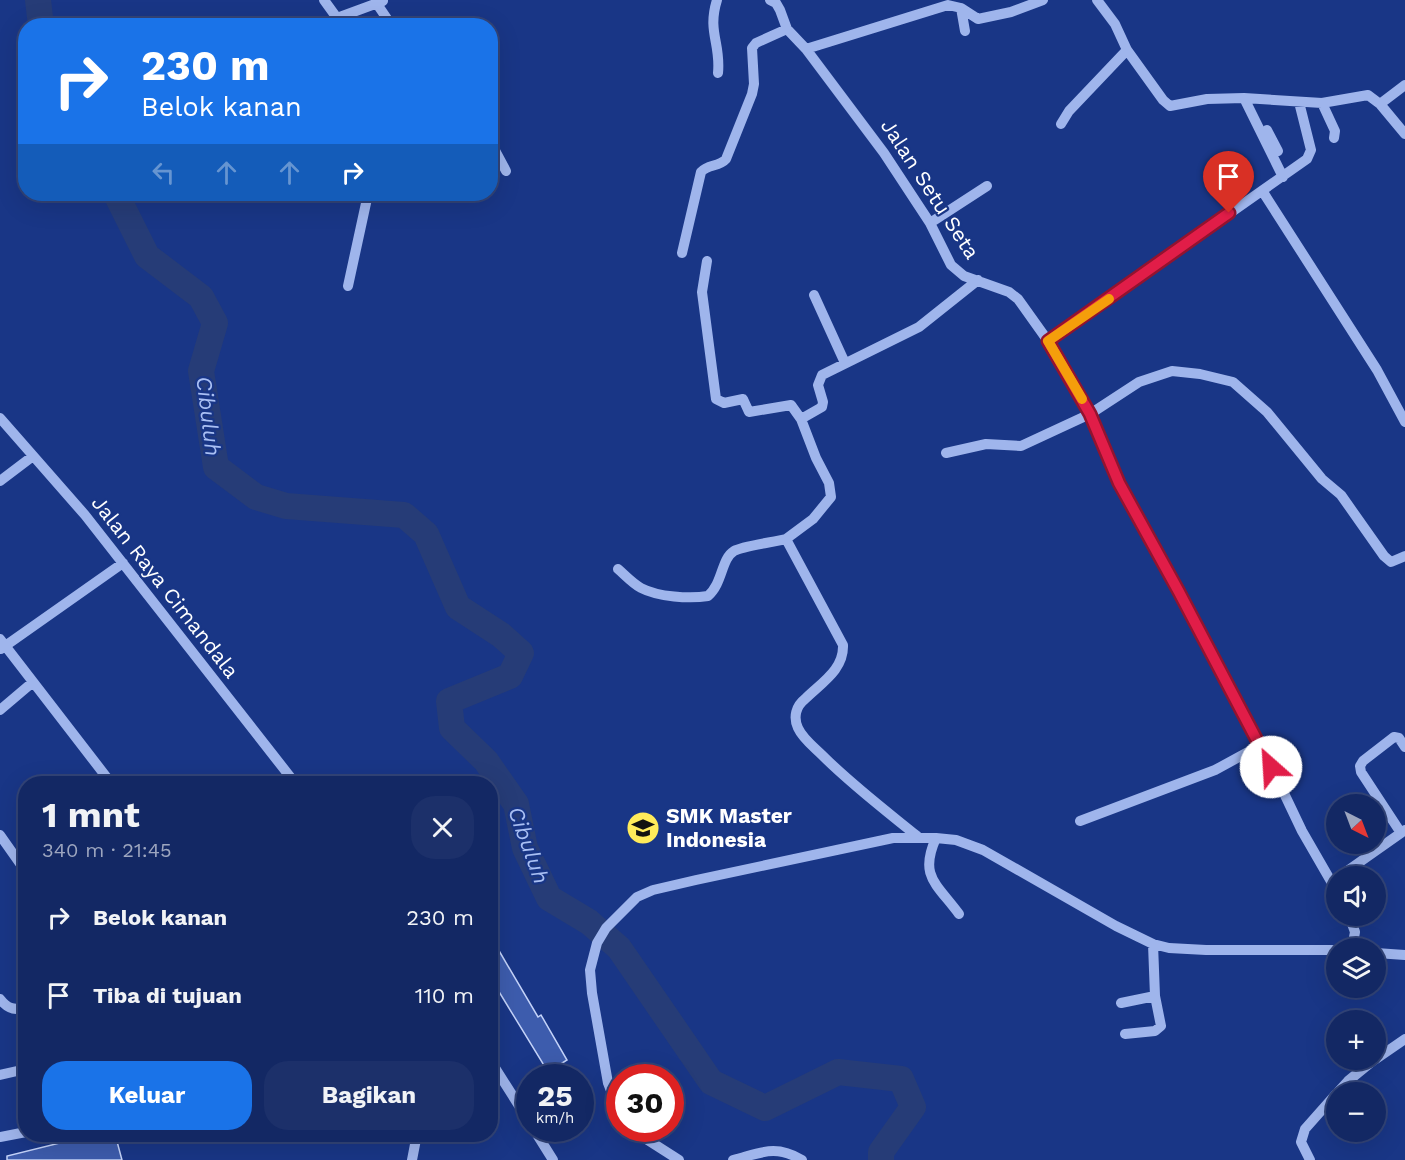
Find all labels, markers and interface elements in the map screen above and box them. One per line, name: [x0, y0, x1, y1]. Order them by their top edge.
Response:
text: 230 m: [141, 41, 270, 90]
icon: right: [42, 42, 120, 120]
text: Belok kanan: [141, 91, 302, 123]
street label: Jalan Setu Seta: [876, 114, 985, 264]
pin: [1203, 151, 1254, 213]
icon: left: [147, 156, 180, 189]
icon: ahead: [210, 156, 243, 189]
icon: ahead: [273, 156, 306, 189]
icon: right: [336, 156, 369, 189]
icon: arrive: [1212, 160, 1245, 193]
water label: Cibuluh: [191, 375, 226, 457]
street label: Jalan Raya Cimandala: [86, 491, 244, 683]
position arrow: [1239, 735, 1303, 799]
text: 1 mnt: [42, 794, 140, 836]
north arrow: [1326, 794, 1386, 854]
map controls: [1326, 794, 1386, 1142]
button: close: [411, 796, 474, 859]
water label: Cibuluh: [503, 803, 554, 887]
place label: SMK Master Indonesia: [666, 803, 792, 852]
school or university icon: SMK Master Indonesia: [625, 810, 661, 846]
text: 340 m · 21:45: [42, 838, 172, 862]
button: sound: [1326, 866, 1386, 926]
icon: right: [42, 901, 75, 934]
text: Belok kanan: [93, 905, 227, 930]
text: 230 m: [406, 905, 474, 930]
button: layers: [1326, 938, 1386, 998]
icon: arrive: [42, 979, 75, 1012]
text: Tiba di tujuan: [93, 983, 242, 1008]
text: 110 m: [415, 983, 474, 1008]
button: +: [1326, 1010, 1386, 1070]
button: Keluar: [42, 1061, 252, 1130]
button: Bagikan: [264, 1061, 474, 1130]
speed limit sign: 30: [606, 1064, 684, 1142]
text: 25: [537, 1078, 573, 1113]
button: −: [1326, 1082, 1386, 1142]
text: km/h: [536, 1109, 574, 1127]

